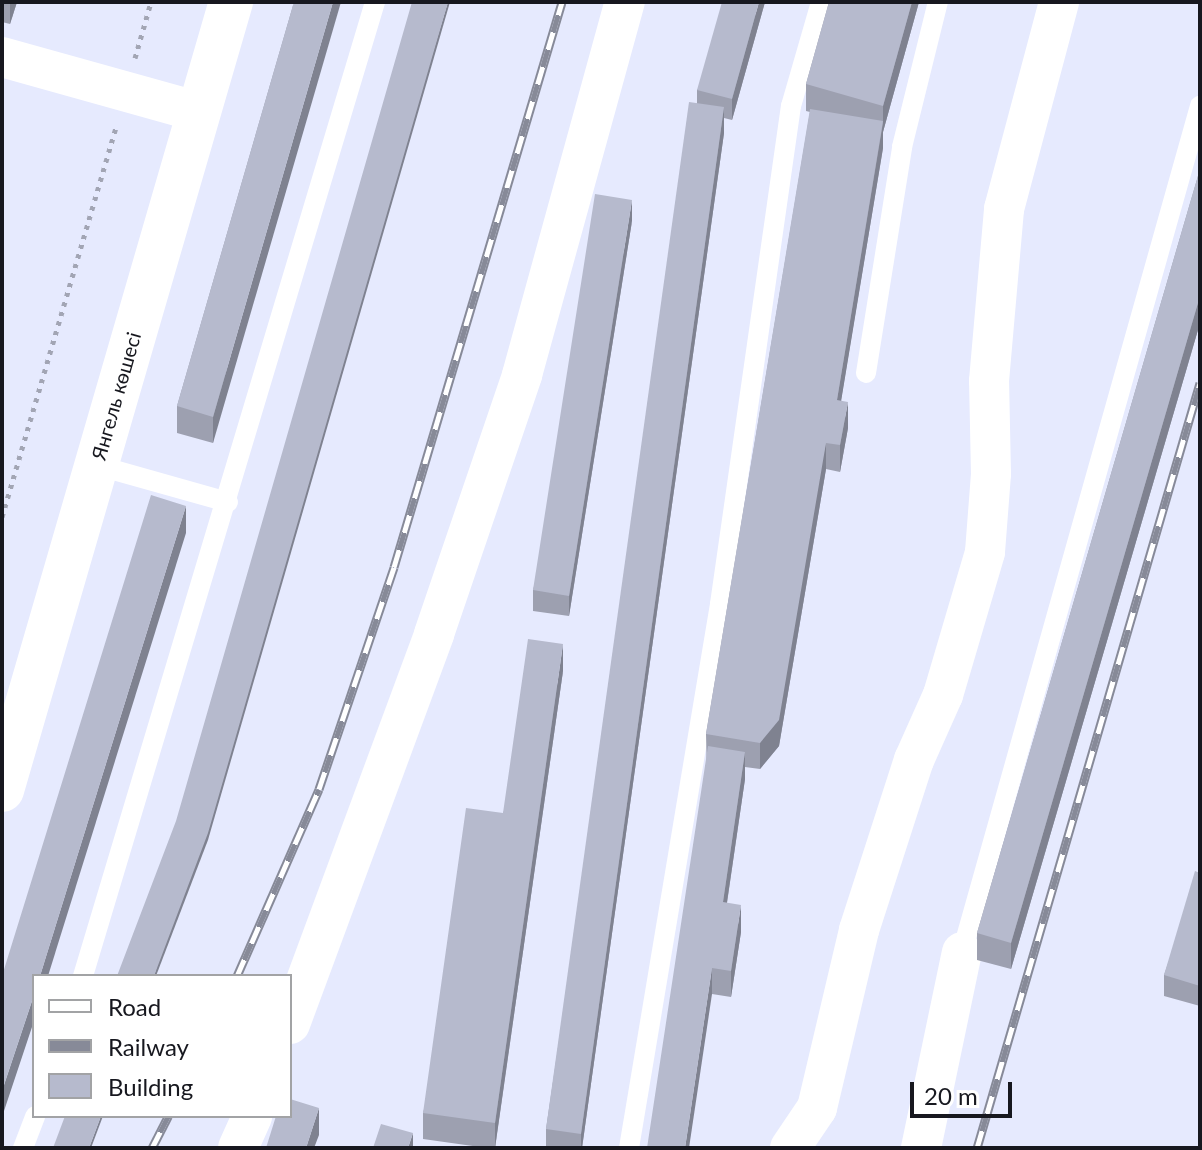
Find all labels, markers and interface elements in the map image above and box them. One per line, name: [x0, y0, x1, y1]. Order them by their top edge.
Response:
street label: Янгель көшесі: [86, 329, 146, 463]
legend: [32, 974, 292, 1118]
text: Road: [108, 992, 161, 1021]
text: Railway: [108, 1032, 189, 1061]
scale bar: [914, 1066, 1016, 1116]
text: Building: [108, 1072, 193, 1101]
text: 20 m: [924, 1081, 978, 1110]

